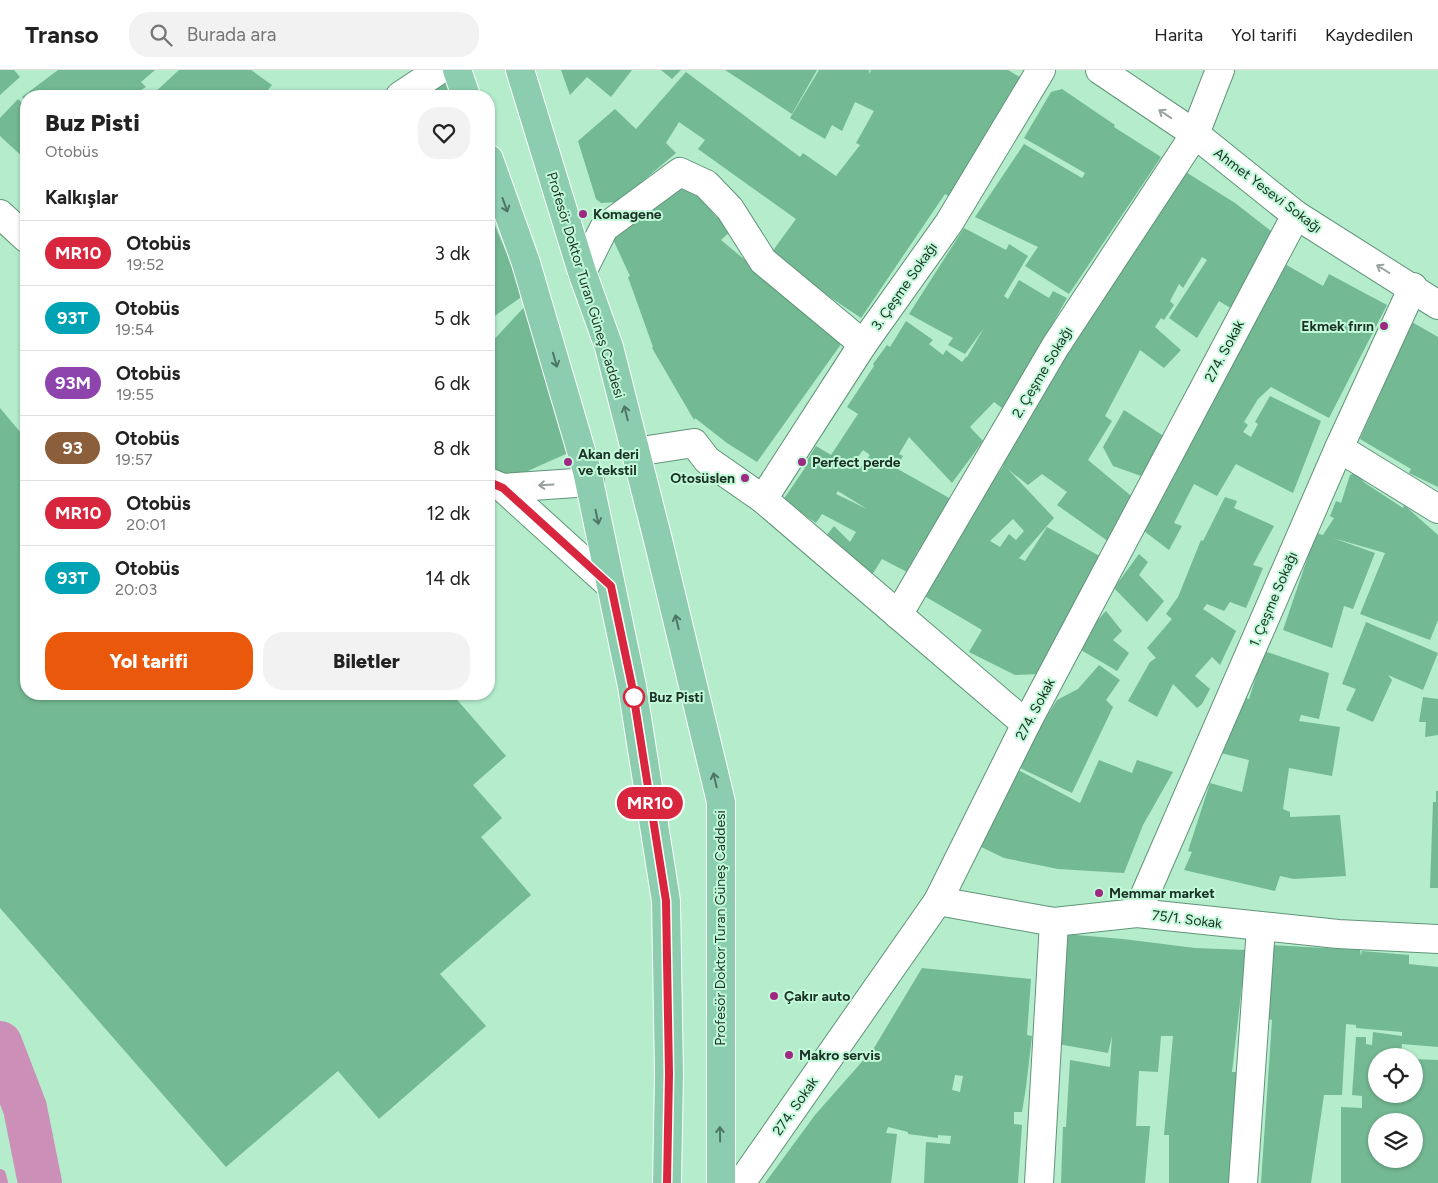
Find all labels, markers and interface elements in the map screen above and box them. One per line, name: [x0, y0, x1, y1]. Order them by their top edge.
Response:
search box: [129, 12, 479, 57]
text: Transo: [25, 20, 99, 49]
icon: search: [147, 21, 175, 49]
text: Burada ara: [187, 23, 276, 46]
text: Harita: [1154, 24, 1203, 46]
text: Yol tarifi: [1231, 24, 1297, 46]
text: Kaydedilen: [1325, 24, 1413, 46]
button: heart: [418, 107, 470, 159]
text: Buz Pisti: [45, 108, 140, 137]
one-way arrow: [1158, 109, 1172, 119]
text: Otobüs: [45, 142, 98, 161]
street label: Ahmet Yesevi Sokağı: [1210, 144, 1325, 237]
street label: Profesör Doktor Turan Güneş Caddesi: [543, 170, 628, 400]
text: Kalkışlar: [45, 186, 118, 209]
one-way arrow: [501, 197, 510, 212]
place label: Komagene: [593, 206, 662, 223]
marker: Komagene: [577, 208, 589, 220]
text: Otobüs: [126, 232, 191, 255]
street label: 3. Çeşme Sokağı: [868, 239, 941, 333]
text: MR10: [55, 242, 101, 264]
text: 3 dk: [435, 242, 470, 265]
text: 19:52: [126, 255, 164, 274]
one-way arrow: [1376, 263, 1390, 273]
text: Otobüs: [115, 297, 179, 320]
text: 93T: [57, 307, 88, 329]
text: 5 dk: [434, 307, 470, 330]
street label: 274. Sokak: [1201, 317, 1248, 385]
place label: Ekmek fırın: [1301, 318, 1374, 335]
text: 19:54: [115, 320, 154, 339]
marker: Ekmek fırın: [1378, 320, 1390, 332]
street label: 2. Çeşme Sokağı: [1008, 324, 1076, 421]
one-way arrow: [550, 351, 560, 367]
text: Otobüs: [116, 362, 180, 385]
text: 93M: [55, 372, 91, 394]
text: 6 dk: [434, 372, 470, 395]
text: 19:55: [116, 385, 154, 404]
one-way arrow: [620, 406, 630, 422]
text: Otobüs: [115, 427, 179, 450]
text: 93: [62, 437, 83, 459]
text: 8 dk: [433, 437, 470, 460]
place label: Akan deri ve tekstil: [578, 446, 639, 479]
text: 19:57: [115, 450, 153, 469]
place label: Perfect perde: [812, 454, 901, 471]
marker: Akan deri ve tekstil: [562, 456, 574, 468]
marker: Perfect perde: [796, 456, 808, 468]
place label: Otosüslen: [670, 470, 735, 487]
marker: Otosüslen: [739, 472, 751, 484]
one-way arrow: [539, 480, 555, 490]
text: Otobüs: [126, 492, 191, 515]
text: MR10: [55, 502, 101, 524]
text: 12 dk: [426, 502, 470, 525]
one-way arrow: [592, 508, 602, 524]
text: 20:01: [126, 515, 166, 534]
street label: 1. Çeşme Sokağı: [1246, 549, 1301, 649]
text: Otobüs: [115, 557, 179, 580]
text: 93T: [57, 567, 88, 589]
text: 14 dk: [425, 567, 470, 590]
text: 20:03: [115, 580, 157, 599]
one-way arrow: [672, 614, 681, 630]
button: Yol tarifi: [45, 632, 253, 690]
button: Biletler: [263, 632, 470, 690]
street label: 274. Sokak: [1012, 675, 1059, 743]
marker: Buz Pisti: [623, 686, 645, 708]
place label: Buz Pisti: [649, 689, 703, 706]
one-way arrow: [710, 772, 719, 788]
line badge: MR10: [615, 787, 685, 819]
text: MR10: [627, 792, 673, 814]
street label: Profesör Doktor Turan Güneş Caddesi: [712, 810, 729, 1046]
place label: Memmar market: [1109, 885, 1215, 902]
marker: Memmar market: [1093, 887, 1105, 899]
street label: 75/1. Sokak: [1151, 907, 1223, 932]
place label: Çakır auto: [784, 988, 851, 1005]
marker: Çakır auto: [768, 990, 780, 1002]
place label: Makro servis: [799, 1047, 881, 1064]
map controls: [1368, 1048, 1423, 1168]
button: locate: [1368, 1048, 1423, 1103]
marker: Makro servis: [783, 1049, 795, 1061]
street label: 274. Sokak: [769, 1074, 822, 1139]
button: layers: [1368, 1113, 1423, 1168]
one-way arrow: [716, 1127, 725, 1143]

